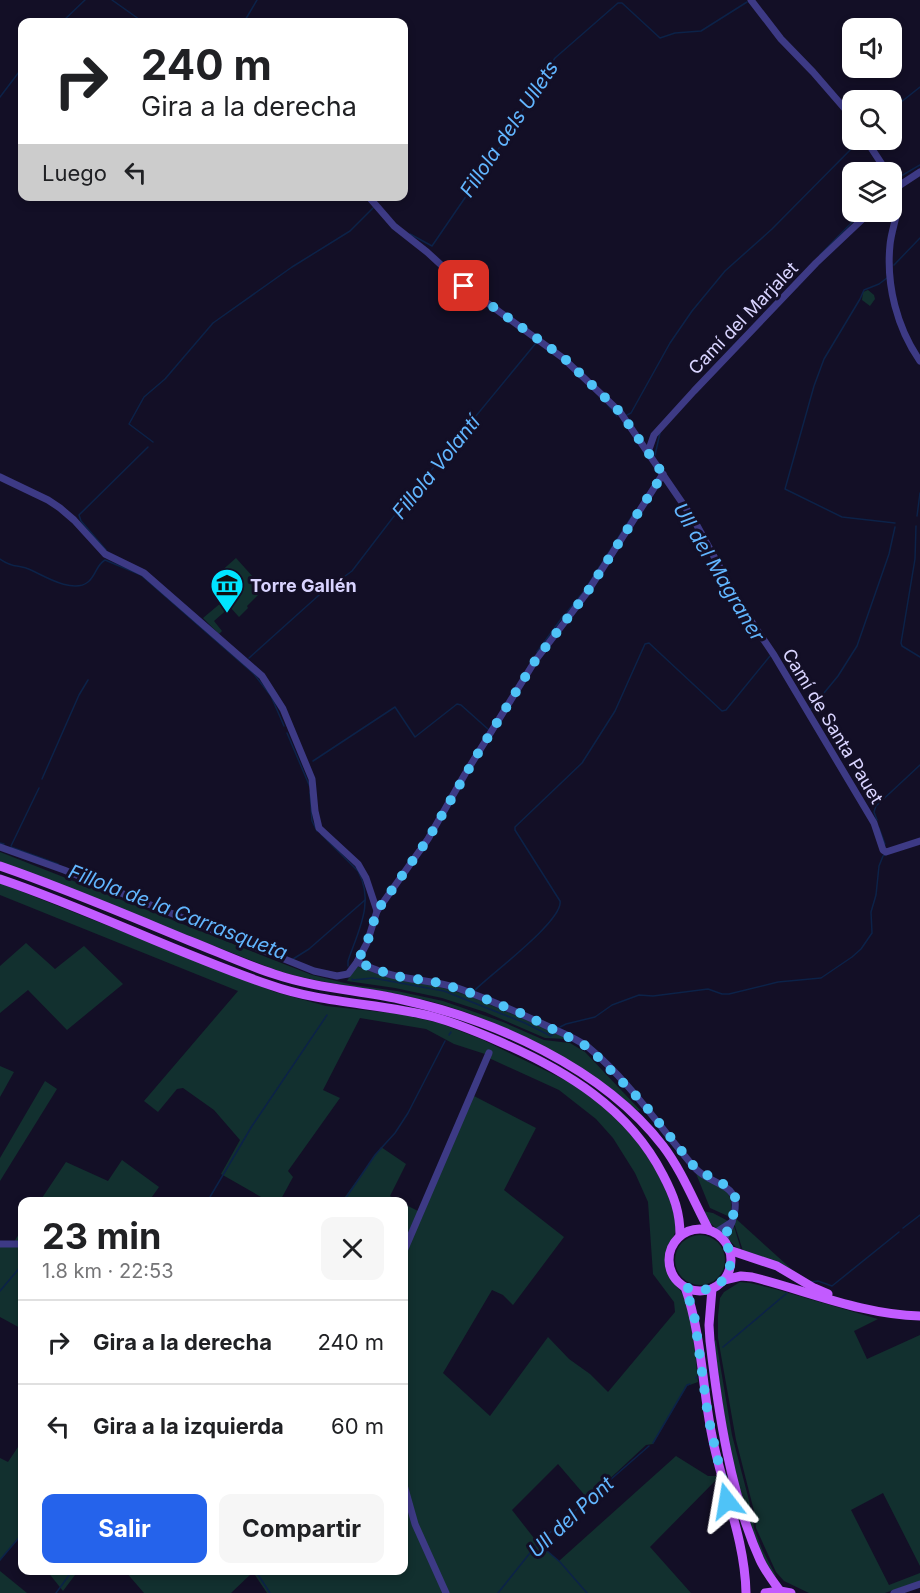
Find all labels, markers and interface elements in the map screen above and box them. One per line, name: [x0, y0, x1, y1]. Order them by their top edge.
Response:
map controls: [842, 18, 902, 222]
button: sound: [842, 18, 902, 78]
text: 240 m: [141, 39, 272, 90]
icon: right: [42, 42, 120, 120]
water label: Fillola dels Ullets: [455, 56, 563, 202]
text: Gira a la derecha: [141, 90, 357, 123]
button: search: [842, 90, 902, 150]
icon: left: [119, 156, 152, 189]
text: Luego: [42, 160, 107, 186]
button: layers: [842, 162, 902, 222]
street label: Camí del Marjalet: [684, 257, 802, 379]
pin: [438, 260, 489, 311]
icon: arrive: [447, 269, 480, 302]
water label: Fillola Volantí: [387, 409, 486, 524]
water label: Ull del Magraner: [668, 498, 770, 646]
museum icon: Torre Gallén: [209, 567, 245, 614]
place label: Torre Gallén: [250, 575, 357, 596]
street label: Camí de Santa Pauet: [778, 645, 888, 807]
water label: Fillola de la Carrasqueta: [65, 859, 291, 965]
text: 23 min: [42, 1214, 161, 1258]
button: close: [321, 1217, 384, 1280]
text: 1.8 km · 22:53: [42, 1259, 174, 1283]
icon: right: [42, 1326, 75, 1359]
text: Gira a la derecha: [93, 1329, 272, 1355]
text: 240 m: [317, 1329, 384, 1355]
icon: left: [42, 1410, 75, 1443]
text: Gira a la izquierda: [93, 1413, 284, 1439]
text: 60 m: [331, 1413, 384, 1439]
position arrow: [695, 1469, 759, 1533]
water label: Ull del Pont: [524, 1471, 619, 1562]
button: Salir: [42, 1494, 207, 1563]
button: Compartir: [219, 1494, 384, 1563]

